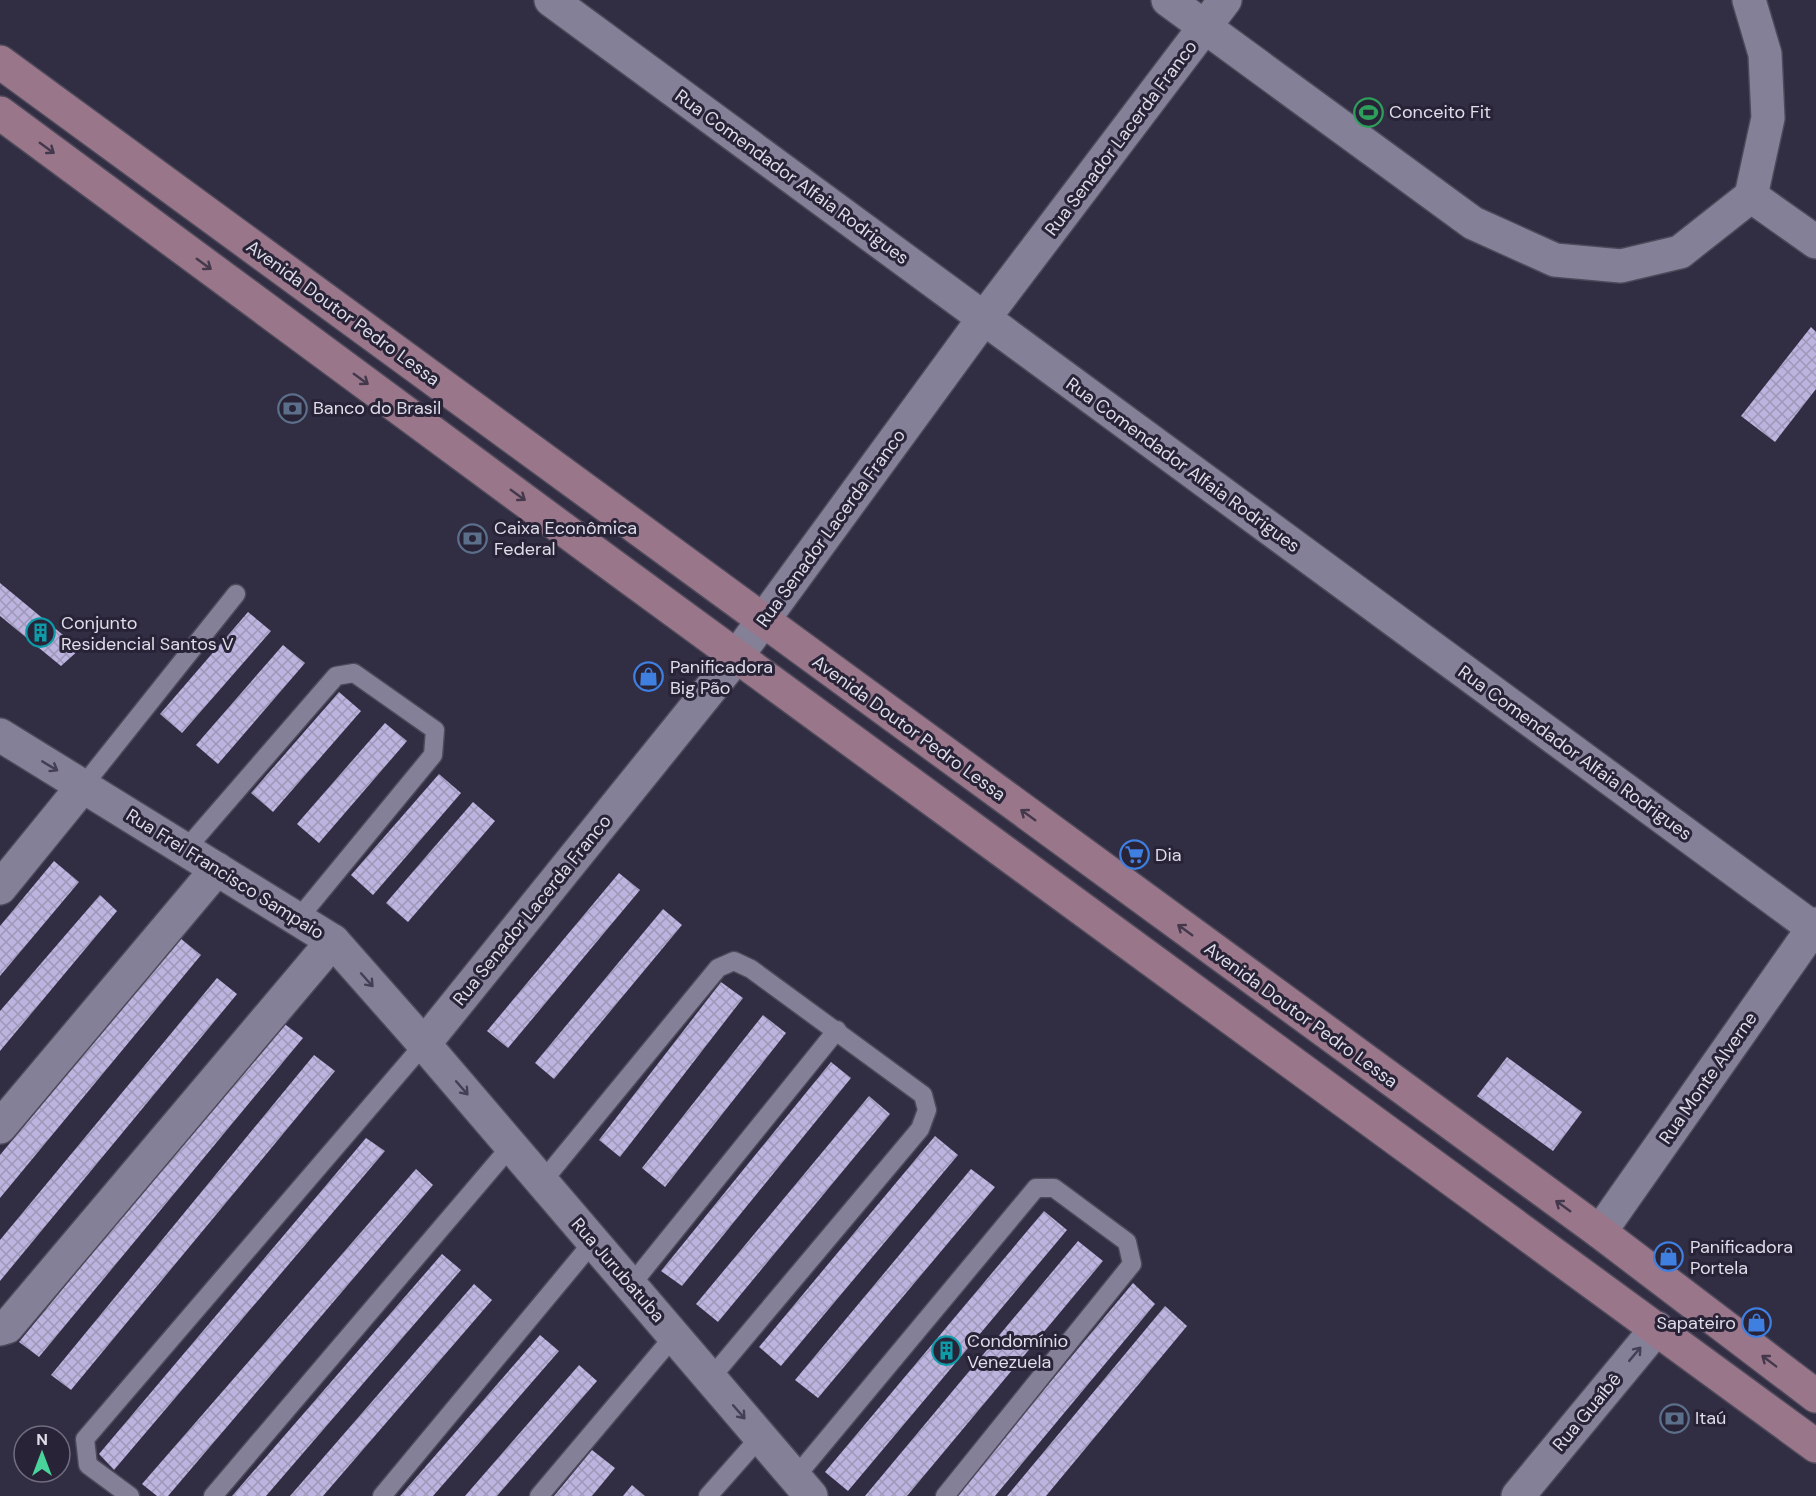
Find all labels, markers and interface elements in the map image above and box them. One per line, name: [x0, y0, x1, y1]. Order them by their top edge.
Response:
street label: Rua Senador Lacerda Franco: [1039, 35, 1203, 241]
street label: Rua Comendador Alfaia Rodrigues: [670, 84, 914, 270]
sports icon: Conceito Fit: [1352, 96, 1384, 128]
place label: Conceito Fit: [1389, 100, 1491, 124]
one-way arrow: [39, 142, 55, 154]
street label: Avenida Doutor Pedro Lessa: [241, 235, 445, 391]
one-way arrow: [196, 257, 212, 270]
street label: Rua Comendador Alfaia Rodrigues: [1061, 372, 1305, 558]
one-way arrow: [352, 373, 368, 386]
bank icon: Banco do Brasil: [276, 392, 308, 424]
place label: Banco do Brasil: [313, 396, 441, 420]
street label: Rua Senador Lacerda Franco: [751, 424, 911, 632]
one-way arrow: [509, 489, 525, 501]
place label: Caixa Econômica Federal: [494, 516, 637, 561]
bank icon: Caixa Econômica Federal: [457, 522, 489, 554]
place label: Conjunto Residencial Santos V: [61, 611, 234, 656]
building icon: Conjunto Residencial Santos V: [24, 617, 56, 649]
street label: Avenida Doutor Pedro Lessa: [807, 650, 1011, 806]
place label: Panificadora Big Pão: [670, 655, 773, 700]
street label: Rua Comendador Alfaia Rodrigues: [1453, 660, 1697, 846]
shop icon: Panificadora Big Pão: [633, 661, 665, 693]
one-way arrow: [41, 760, 58, 772]
street label: Rua Frei Francisco Sampaio: [122, 803, 328, 945]
one-way arrow: [1020, 809, 1036, 821]
street label: Rua Senador Lacerda Franco: [447, 810, 617, 1010]
supermarket icon: Dia: [1118, 839, 1150, 871]
place label: Dia: [1155, 843, 1182, 867]
one-way arrow: [1178, 924, 1194, 936]
street label: Avenida Doutor Pedro Lessa: [1199, 937, 1403, 1093]
one-way arrow: [360, 972, 374, 987]
street label: Rua Monte Alverne: [1653, 1007, 1763, 1149]
one-way arrow: [455, 1080, 469, 1095]
one-way arrow: [1556, 1200, 1572, 1212]
street label: Rua Jurubatuba: [566, 1213, 670, 1327]
place label: Panificadora Portela: [1690, 1235, 1793, 1280]
shop icon: Panificadora Portela: [1653, 1241, 1685, 1273]
shop icon: Sapateiro: [1741, 1307, 1773, 1339]
place label: Sapateiro: [1657, 1311, 1736, 1335]
place label: Condomínio Venezuela: [967, 1329, 1068, 1374]
building icon: Condomínio Venezuela: [930, 1335, 962, 1367]
one-way arrow: [1629, 1346, 1642, 1362]
one-way arrow: [1762, 1355, 1778, 1367]
street label: Rua Guaíbê: [1547, 1368, 1627, 1456]
bank icon: Itaú: [1658, 1402, 1690, 1434]
one-way arrow: [732, 1404, 746, 1419]
place label: Itaú: [1695, 1406, 1726, 1430]
north arrow: [12, 1424, 72, 1484]
text: N: [36, 1429, 48, 1450]

